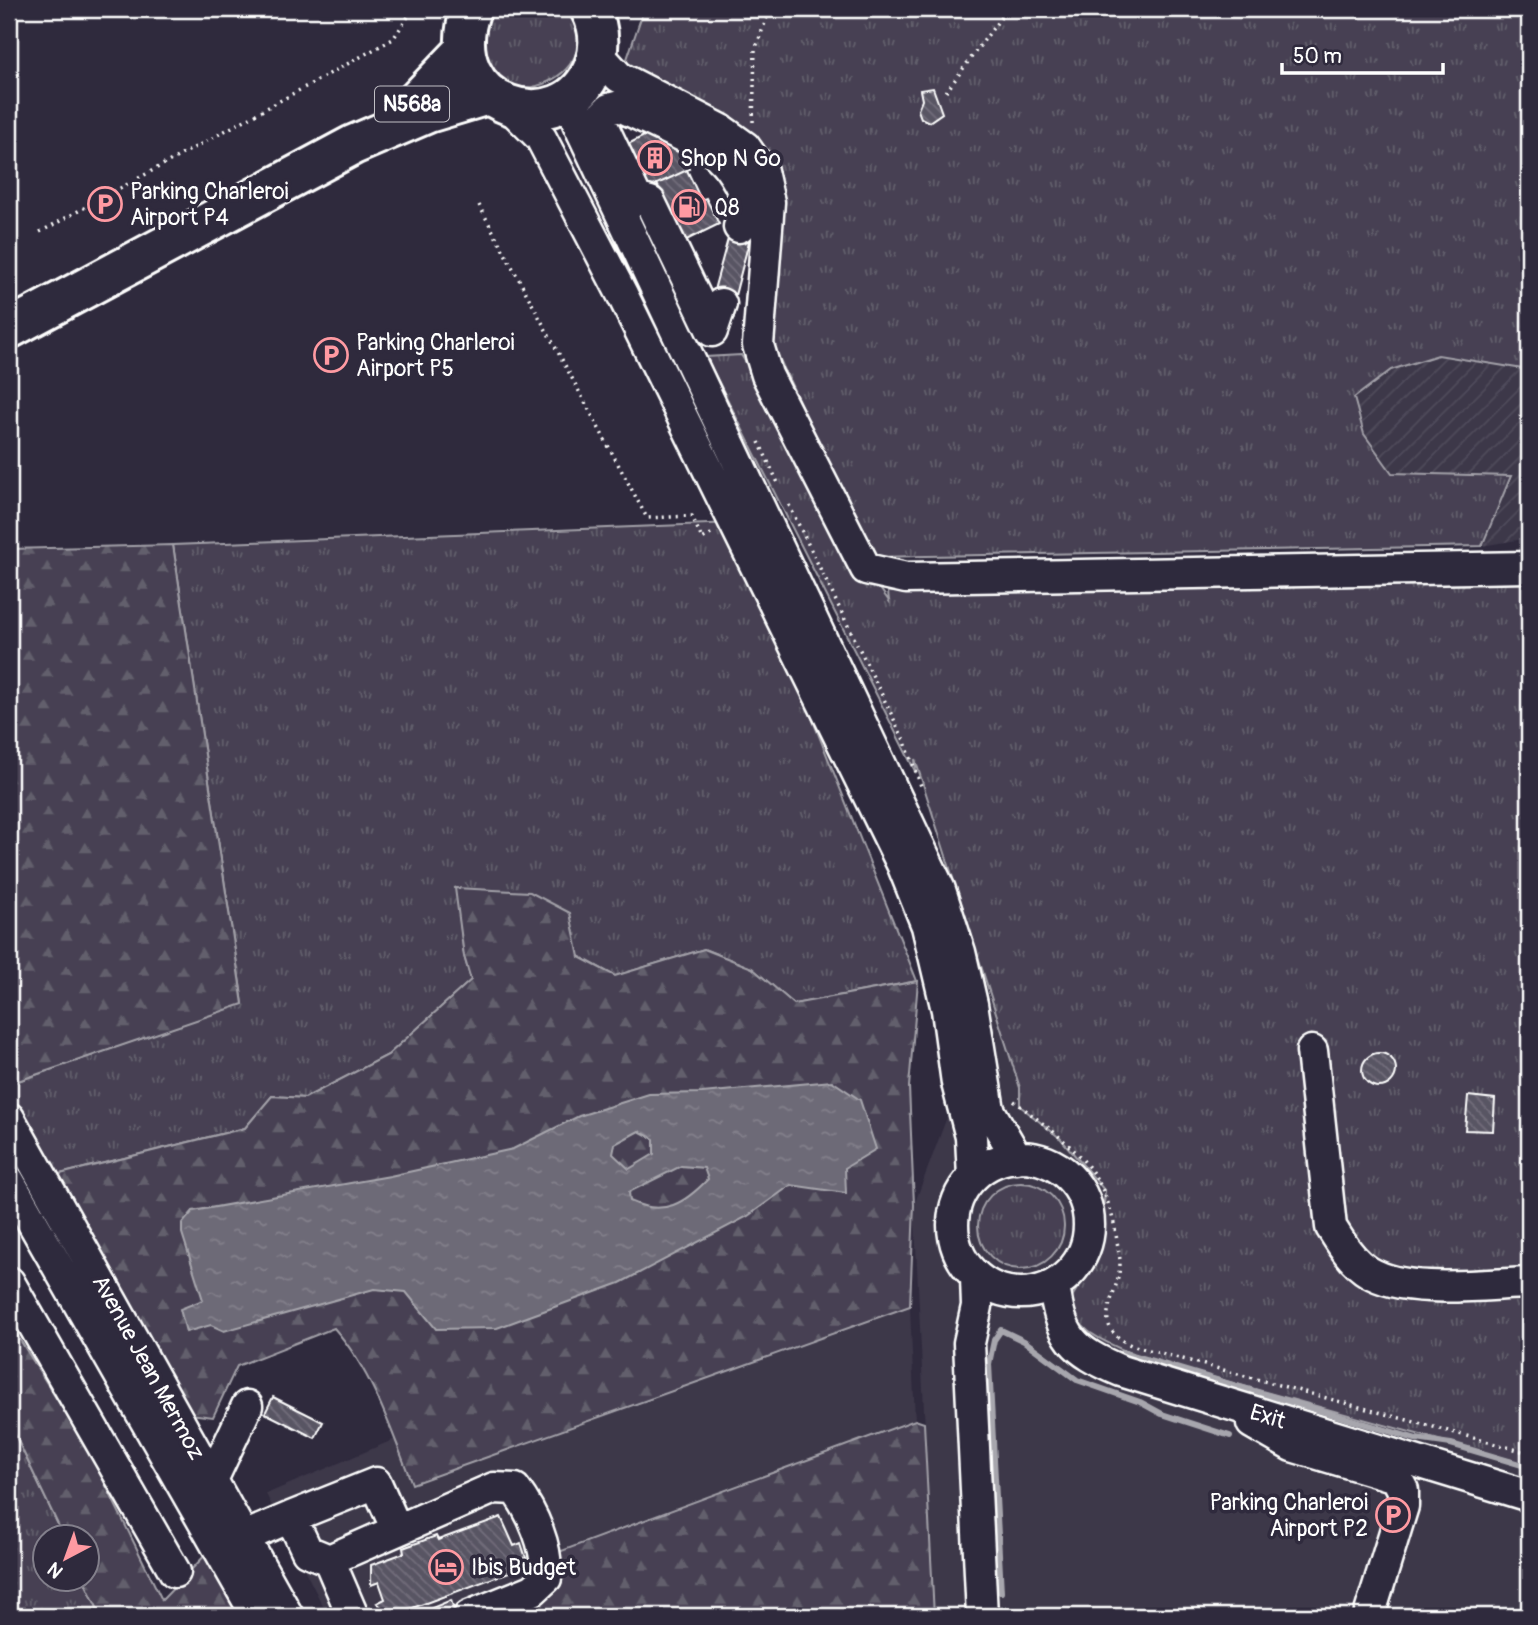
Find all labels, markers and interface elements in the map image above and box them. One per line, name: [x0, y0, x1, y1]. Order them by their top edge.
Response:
scale bar: [1282, 32, 1444, 76]
text: 50 m: [1293, 43, 1342, 70]
road number: N568a: [375, 86, 449, 122]
building icon: Shop N Go: [636, 139, 674, 177]
place label: Shop N Go: [680, 144, 781, 173]
place label: Parking Charleroi Airport P4: [130, 177, 289, 232]
parking icon: Parking Charleroi Airport P4: [86, 185, 124, 223]
fuel station icon: Q8: [670, 188, 708, 226]
place label: Q8: [714, 193, 740, 222]
place label: Parking Charleroi Airport P5: [356, 328, 515, 383]
parking icon: Parking Charleroi Airport P5: [312, 336, 350, 374]
street label: Avenue Jean Mermoz: [86, 1270, 211, 1465]
street label: Exit: [1247, 1397, 1290, 1436]
place label: Parking Charleroi Airport P2: [1209, 1488, 1368, 1543]
parking icon: Parking Charleroi Airport P2: [1374, 1496, 1412, 1534]
north arrow: [32, 1524, 102, 1594]
hotel icon: Ibis Budget: [427, 1548, 465, 1586]
place label: Ibis Budget: [471, 1553, 577, 1582]
text: N: [43, 1557, 68, 1583]

